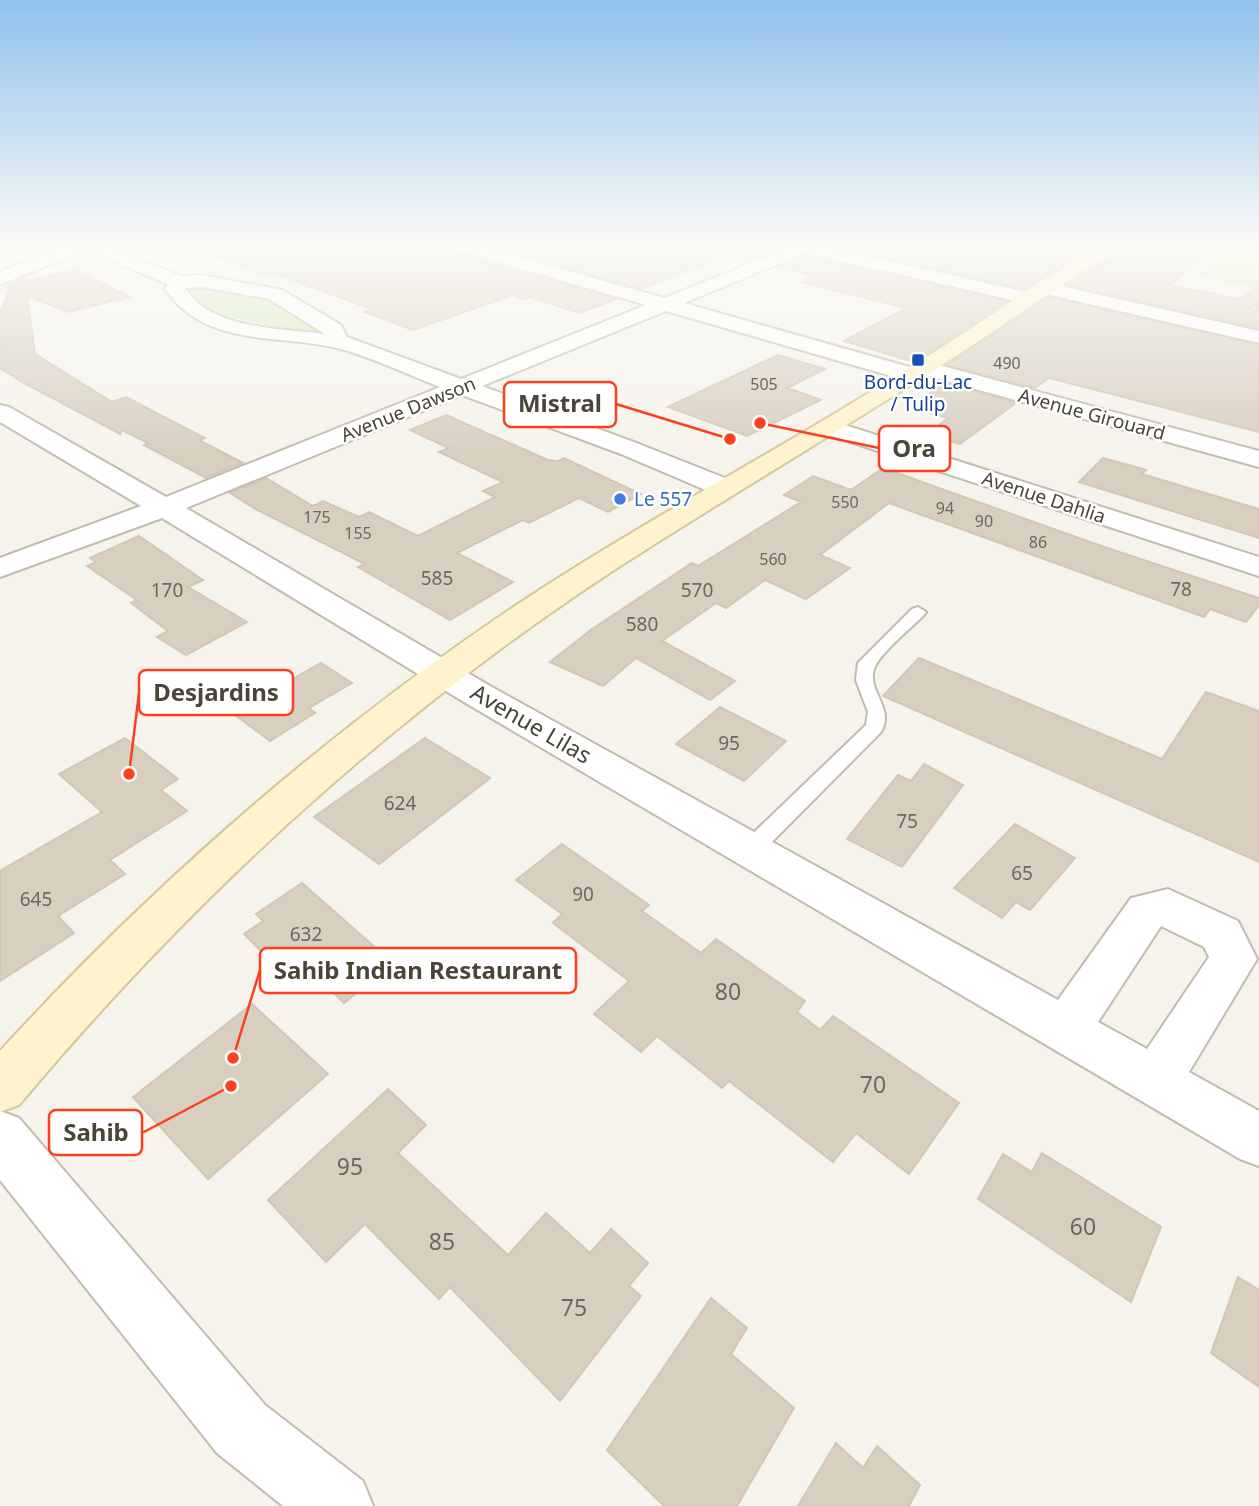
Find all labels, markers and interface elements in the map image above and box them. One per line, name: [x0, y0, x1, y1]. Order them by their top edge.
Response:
marker: Bord-du-Lac / Tulip: [910, 352, 926, 368]
house number: 490: [993, 352, 1021, 374]
place label: Bord-du-Lac / Tulip: [864, 369, 972, 417]
street label: Avenue Dawson: [337, 370, 479, 448]
house number: 505: [750, 373, 778, 395]
callout: Mistral: [504, 382, 616, 427]
street label: Avenue Girouard: [1016, 382, 1168, 446]
text: Mistral: [518, 386, 602, 419]
callout: Ora: [879, 426, 950, 471]
text: Ora: [892, 431, 936, 464]
street label: Avenue Dahlia: [979, 465, 1109, 529]
place label: Le 557: [634, 486, 692, 512]
marker: Le 557: [612, 491, 628, 507]
house number: 550: [831, 491, 859, 513]
house number: 94: [936, 497, 954, 519]
house number: 175: [303, 506, 331, 528]
house number: 90: [975, 510, 993, 532]
house number: 155: [344, 522, 372, 544]
house number: 86: [1029, 531, 1047, 553]
house number: 560: [759, 548, 787, 570]
house number: 585: [421, 565, 453, 591]
house number: 78: [1170, 576, 1192, 602]
house number: 170: [151, 577, 183, 603]
house number: 570: [681, 577, 713, 603]
house number: 580: [626, 611, 658, 637]
callout: Desjardins: [139, 670, 293, 715]
text: Desjardins: [153, 675, 279, 708]
street label: Avenue Lilas: [465, 676, 598, 771]
house number: 95: [718, 730, 740, 756]
house number: 624: [384, 790, 416, 816]
house number: 75: [896, 808, 918, 834]
house number: 65: [1011, 860, 1033, 886]
house number: 90: [572, 881, 594, 907]
house number: 645: [20, 886, 52, 912]
house number: 632: [290, 921, 322, 947]
callout: Sahib Indian Restaurant: [260, 948, 576, 993]
text: Sahib Indian Restaurant: [274, 953, 562, 986]
house number: 80: [715, 975, 741, 1007]
house number: 70: [860, 1068, 886, 1100]
callout: Sahib: [49, 1110, 142, 1155]
text: Sahib: [63, 1115, 129, 1148]
house number: 95: [337, 1150, 363, 1182]
house number: 60: [1070, 1210, 1096, 1242]
house number: 85: [429, 1225, 455, 1257]
house number: 75: [561, 1291, 587, 1323]

